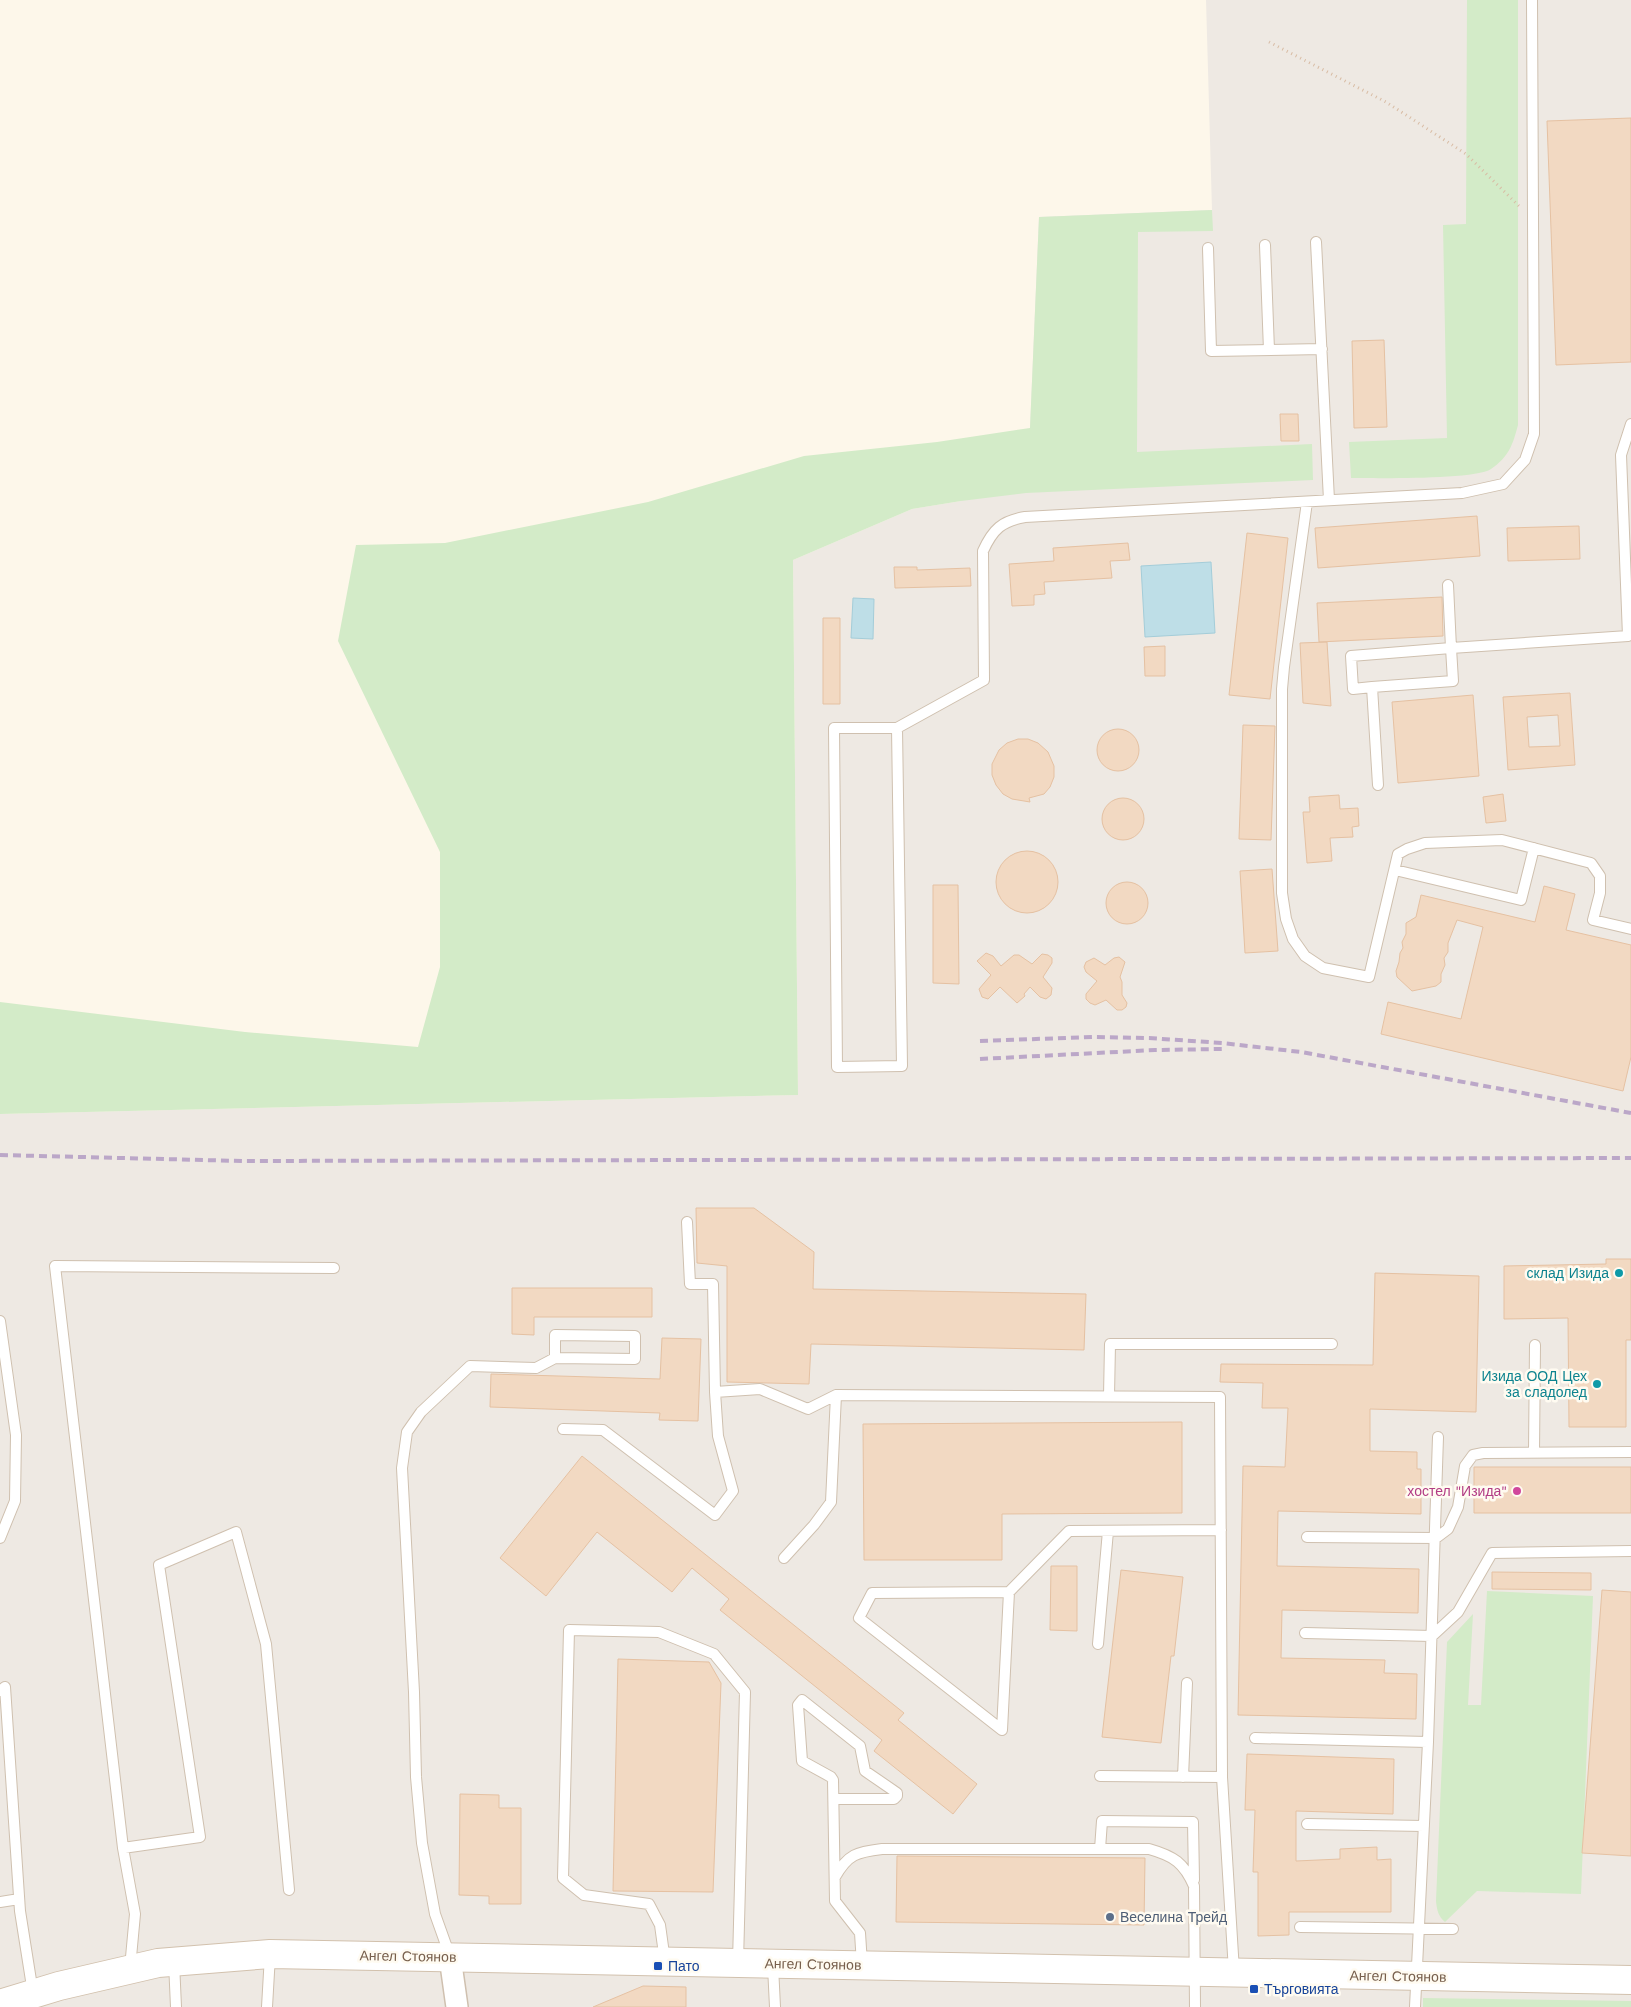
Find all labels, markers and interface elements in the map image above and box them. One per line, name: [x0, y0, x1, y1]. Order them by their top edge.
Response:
place label: склад Изида: [1527, 1265, 1609, 1281]
marker: склад Изида: [1613, 1267, 1625, 1279]
place label: Изида ООД Цех за сладолед: [1481, 1368, 1587, 1400]
marker: Изида ООД Цех за сладолед: [1591, 1378, 1603, 1390]
place label: хостел "Изида": [1407, 1483, 1507, 1499]
marker: хостел "Изида": [1511, 1485, 1523, 1497]
place label: Веселина Трейд: [1120, 1909, 1227, 1925]
marker: Веселина Трейд: [1104, 1911, 1116, 1923]
street label: Ангел Стоянов: [359, 1947, 457, 1965]
street label: Ангел Стоянов: [764, 1955, 862, 1973]
place label: Пато: [668, 1958, 700, 1974]
marker: Пато: [652, 1960, 664, 1972]
street label: Ангел Стоянов: [1349, 1967, 1447, 1985]
place label: Търговията: [1264, 1981, 1339, 1997]
marker: Търговията: [1248, 1983, 1260, 1995]

